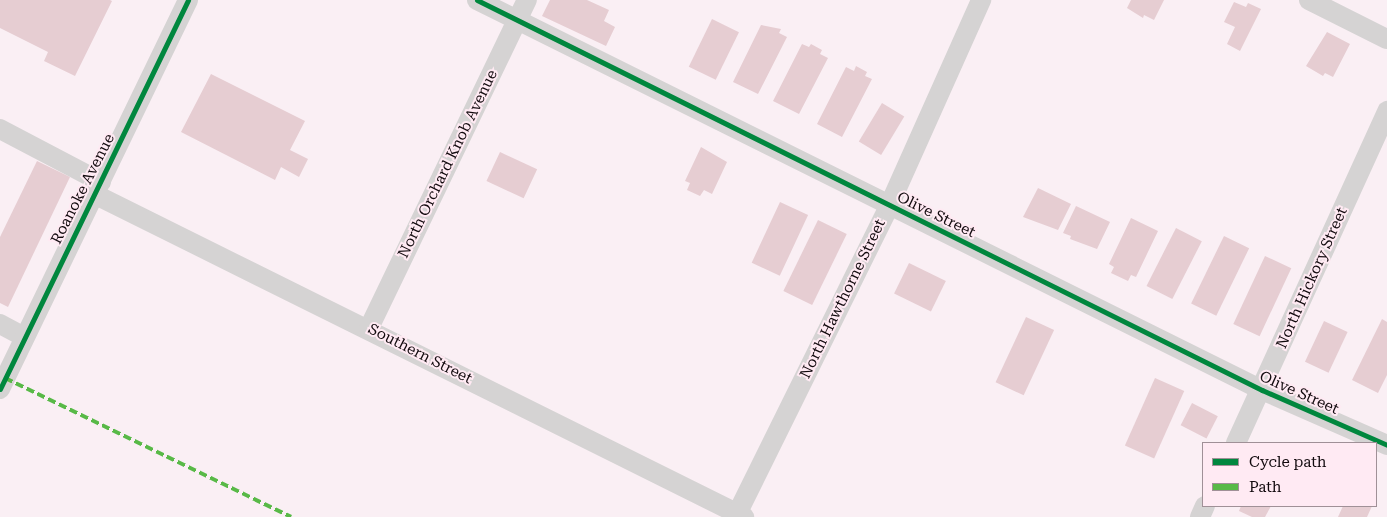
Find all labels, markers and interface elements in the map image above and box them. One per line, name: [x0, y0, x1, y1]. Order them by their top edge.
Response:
street label: North Orchard Knob Avenue: [395, 67, 501, 261]
street label: Roanoke Avenue: [47, 131, 119, 247]
street label: Olive Street: [894, 188, 978, 242]
street label: North Hickory Street: [1273, 205, 1351, 351]
street label: North Hawthorne Street: [797, 216, 889, 382]
street label: Southern Street: [365, 320, 475, 388]
street label: Olive Street: [1257, 368, 1341, 418]
legend: [1202, 442, 1377, 507]
text: Cycle path: [1249, 453, 1326, 471]
text: Path: [1249, 478, 1282, 496]

